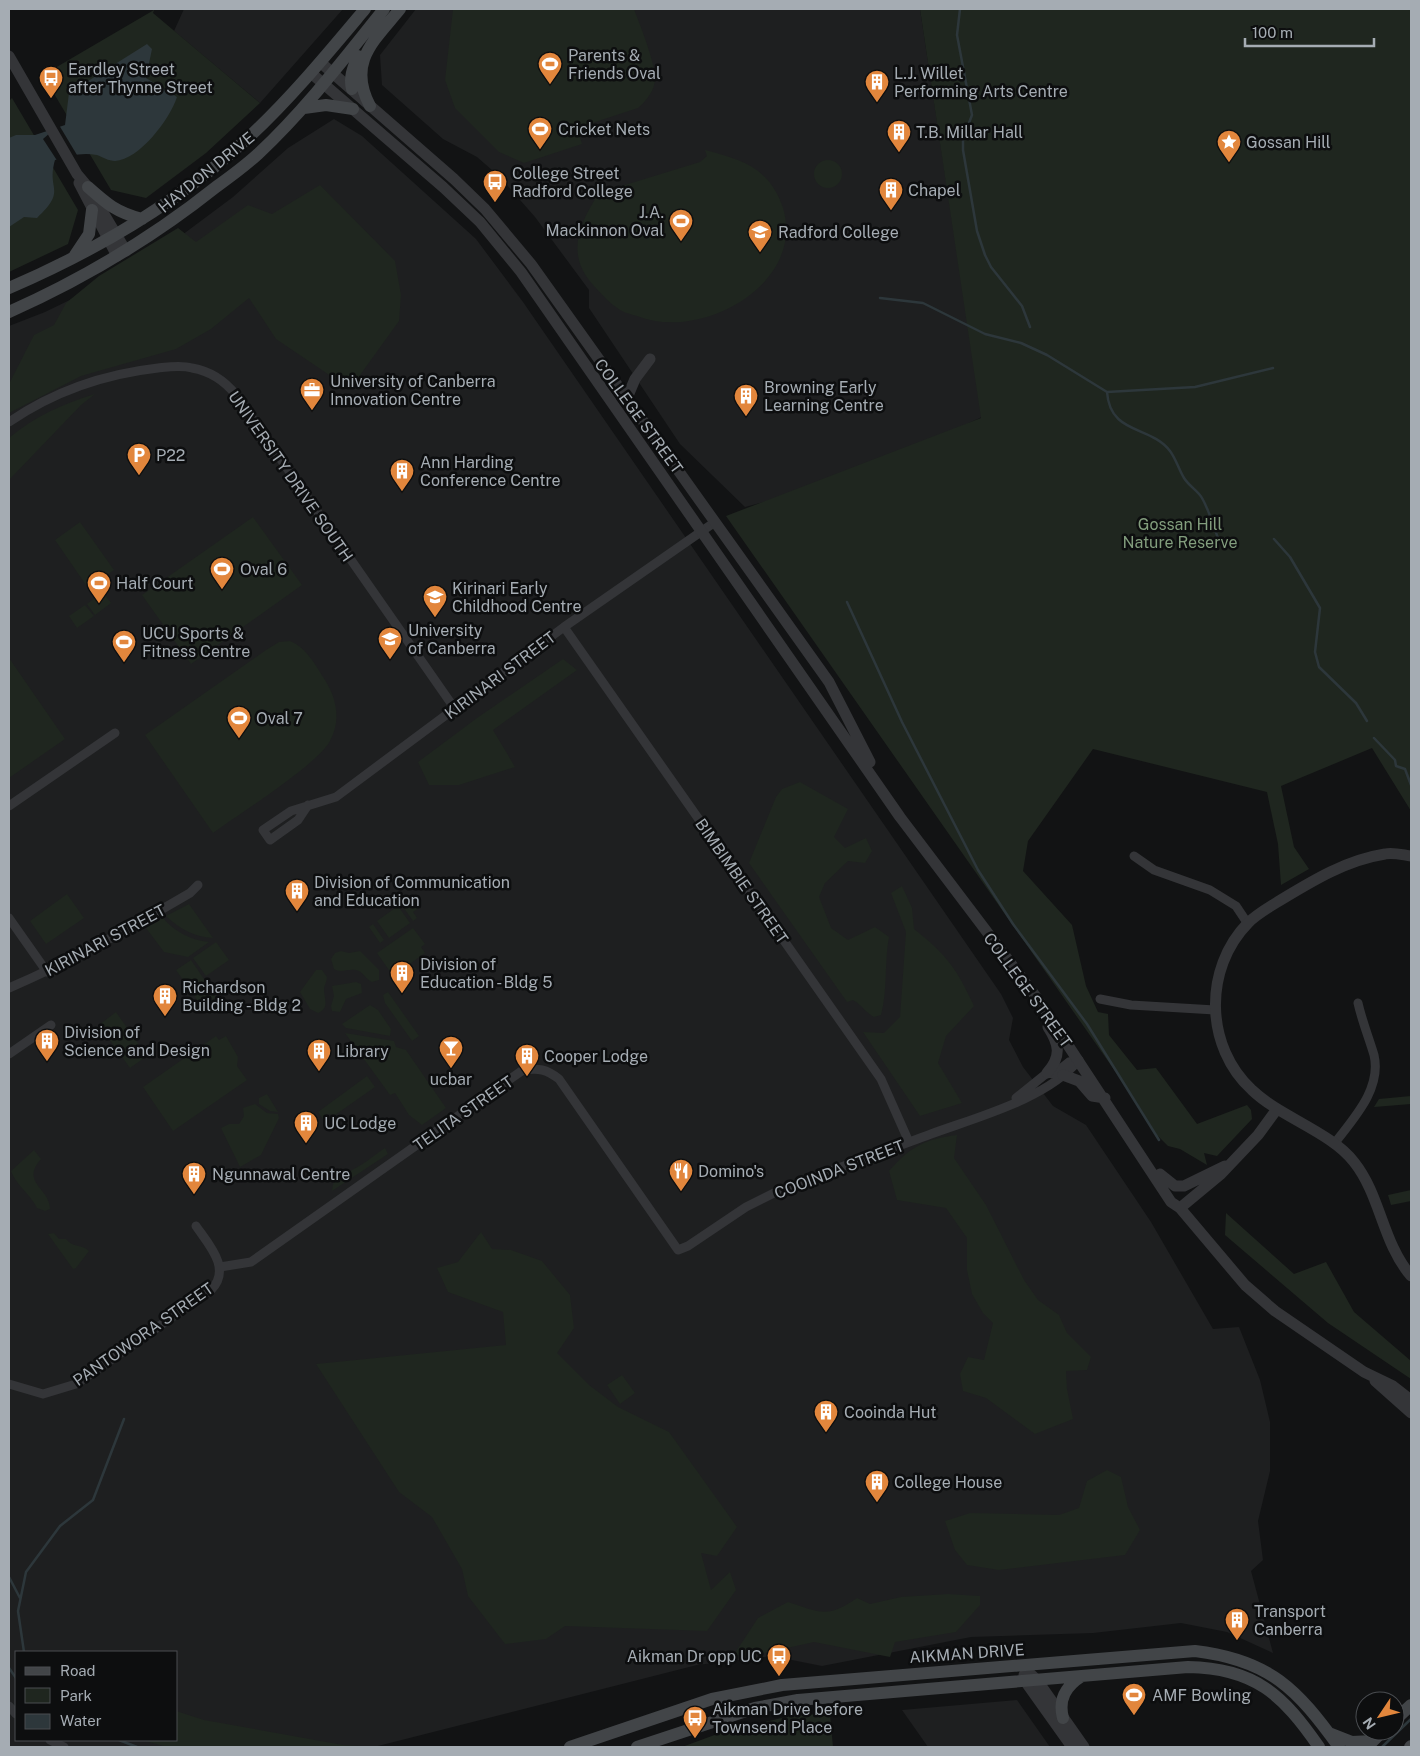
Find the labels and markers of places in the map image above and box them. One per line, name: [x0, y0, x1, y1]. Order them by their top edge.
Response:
place label: Parents & Friends Oval: [568, 46, 661, 83]
sports icon: Parents & Friends Oval: [537, 51, 563, 85]
place label: Eardley Street after Thynne Street: [68, 60, 213, 97]
place label: L.J. Willet Performing Arts Centre: [894, 64, 1068, 101]
bus stop icon: Eardley Street after Thynne Street: [38, 65, 64, 99]
building icon: L.J. Willet Performing Arts Centre: [864, 69, 890, 103]
sports icon: Cricket Nets: [527, 116, 553, 150]
building icon: T.B. Millar Hall: [886, 119, 912, 153]
place label: Cricket Nets: [558, 120, 650, 139]
place label: T.B. Millar Hall: [916, 123, 1023, 142]
place icon: Gossan Hill: [1216, 129, 1242, 163]
place label: Gossan Hill: [1246, 133, 1331, 152]
place label: College Street Radford College: [512, 164, 633, 201]
bus stop icon: College Street Radford College: [482, 169, 508, 203]
building icon: Chapel: [878, 177, 904, 211]
place label: Chapel: [908, 181, 961, 200]
place label: J.A. Mackinnon Oval: [545, 203, 664, 240]
sports icon: J.A. Mackinnon Oval: [668, 208, 694, 242]
school or university icon: Radford College: [747, 219, 773, 253]
place label: Radford College: [778, 223, 899, 242]
place label: University of Canberra Innovation Centre: [330, 372, 496, 409]
office icon: University of Canberra Innovation Centre: [299, 377, 325, 411]
place label: Browning Early Learning Centre: [764, 378, 884, 415]
building icon: Browning Early Learning Centre: [733, 383, 759, 417]
parking icon: P22: [126, 442, 152, 476]
place label: P22: [156, 446, 185, 465]
place label: Ann Harding Conference Centre: [420, 453, 561, 490]
building icon: Ann Harding Conference Centre: [389, 458, 415, 492]
sports icon: Oval 6: [209, 556, 235, 590]
place label: Oval 6: [240, 560, 287, 579]
sports icon: Half Court: [86, 570, 112, 604]
place label: Half Court: [116, 574, 193, 593]
place label: Kirinari Early Childhood Centre: [452, 579, 582, 616]
school or university icon: Kirinari Early Childhood Centre: [422, 584, 448, 618]
place label: University of Canberra: [408, 621, 496, 658]
place label: UCU Sports & Fitness Centre: [142, 624, 250, 661]
school or university icon: University of Canberra: [377, 626, 403, 660]
sports icon: UCU Sports & Fitness Centre: [111, 629, 137, 663]
sports icon: Oval 7: [226, 705, 252, 739]
place label: Oval 7: [256, 709, 303, 728]
place label: Division of Communication and Education: [314, 873, 510, 910]
building icon: Division of Communication and Education: [284, 878, 310, 912]
place label: Division of Education - Bldg 5: [420, 955, 552, 992]
building icon: Division of Education - Bldg 5: [389, 960, 415, 994]
place label: Richardson Building - Bldg 2: [182, 978, 301, 1015]
building icon: Richardson Building - Bldg 2: [152, 983, 178, 1017]
place label: Division of Science and Design: [64, 1023, 210, 1060]
building icon: Division of Science and Design: [34, 1028, 60, 1062]
bar icon: ucbar: [438, 1035, 464, 1069]
building icon: Library: [306, 1038, 332, 1072]
place label: Library: [336, 1042, 389, 1061]
building icon: Cooper Lodge: [514, 1043, 540, 1077]
place label: Cooper Lodge: [544, 1047, 648, 1066]
place label: ucbar: [430, 1070, 472, 1089]
building icon: UC Lodge: [293, 1110, 319, 1144]
place label: UC Lodge: [324, 1114, 396, 1133]
restaurant icon: Domino's: [668, 1158, 694, 1192]
building icon: Ngunnawal Centre: [181, 1161, 207, 1195]
place label: Domino's: [698, 1162, 764, 1181]
place label: Ngunnawal Centre: [212, 1165, 350, 1184]
building icon: Cooinda Hut: [813, 1399, 839, 1433]
place label: Cooinda Hut: [844, 1403, 936, 1422]
building icon: College House: [864, 1469, 890, 1503]
place label: College House: [894, 1473, 1002, 1492]
place label: Transport Canberra: [1254, 1602, 1326, 1639]
building icon: Transport Canberra: [1224, 1607, 1250, 1641]
bus stop icon: Aikman Dr opp UC: [766, 1643, 792, 1677]
place label: Aikman Dr opp UC: [627, 1647, 762, 1666]
sports icon: AMF Bowling: [1121, 1682, 1147, 1716]
place label: AMF Bowling: [1152, 1686, 1251, 1705]
place label: Aikman Drive before Townsend Place: [712, 1700, 863, 1737]
bus stop icon: Aikman Drive before Townsend Place: [682, 1705, 708, 1739]

